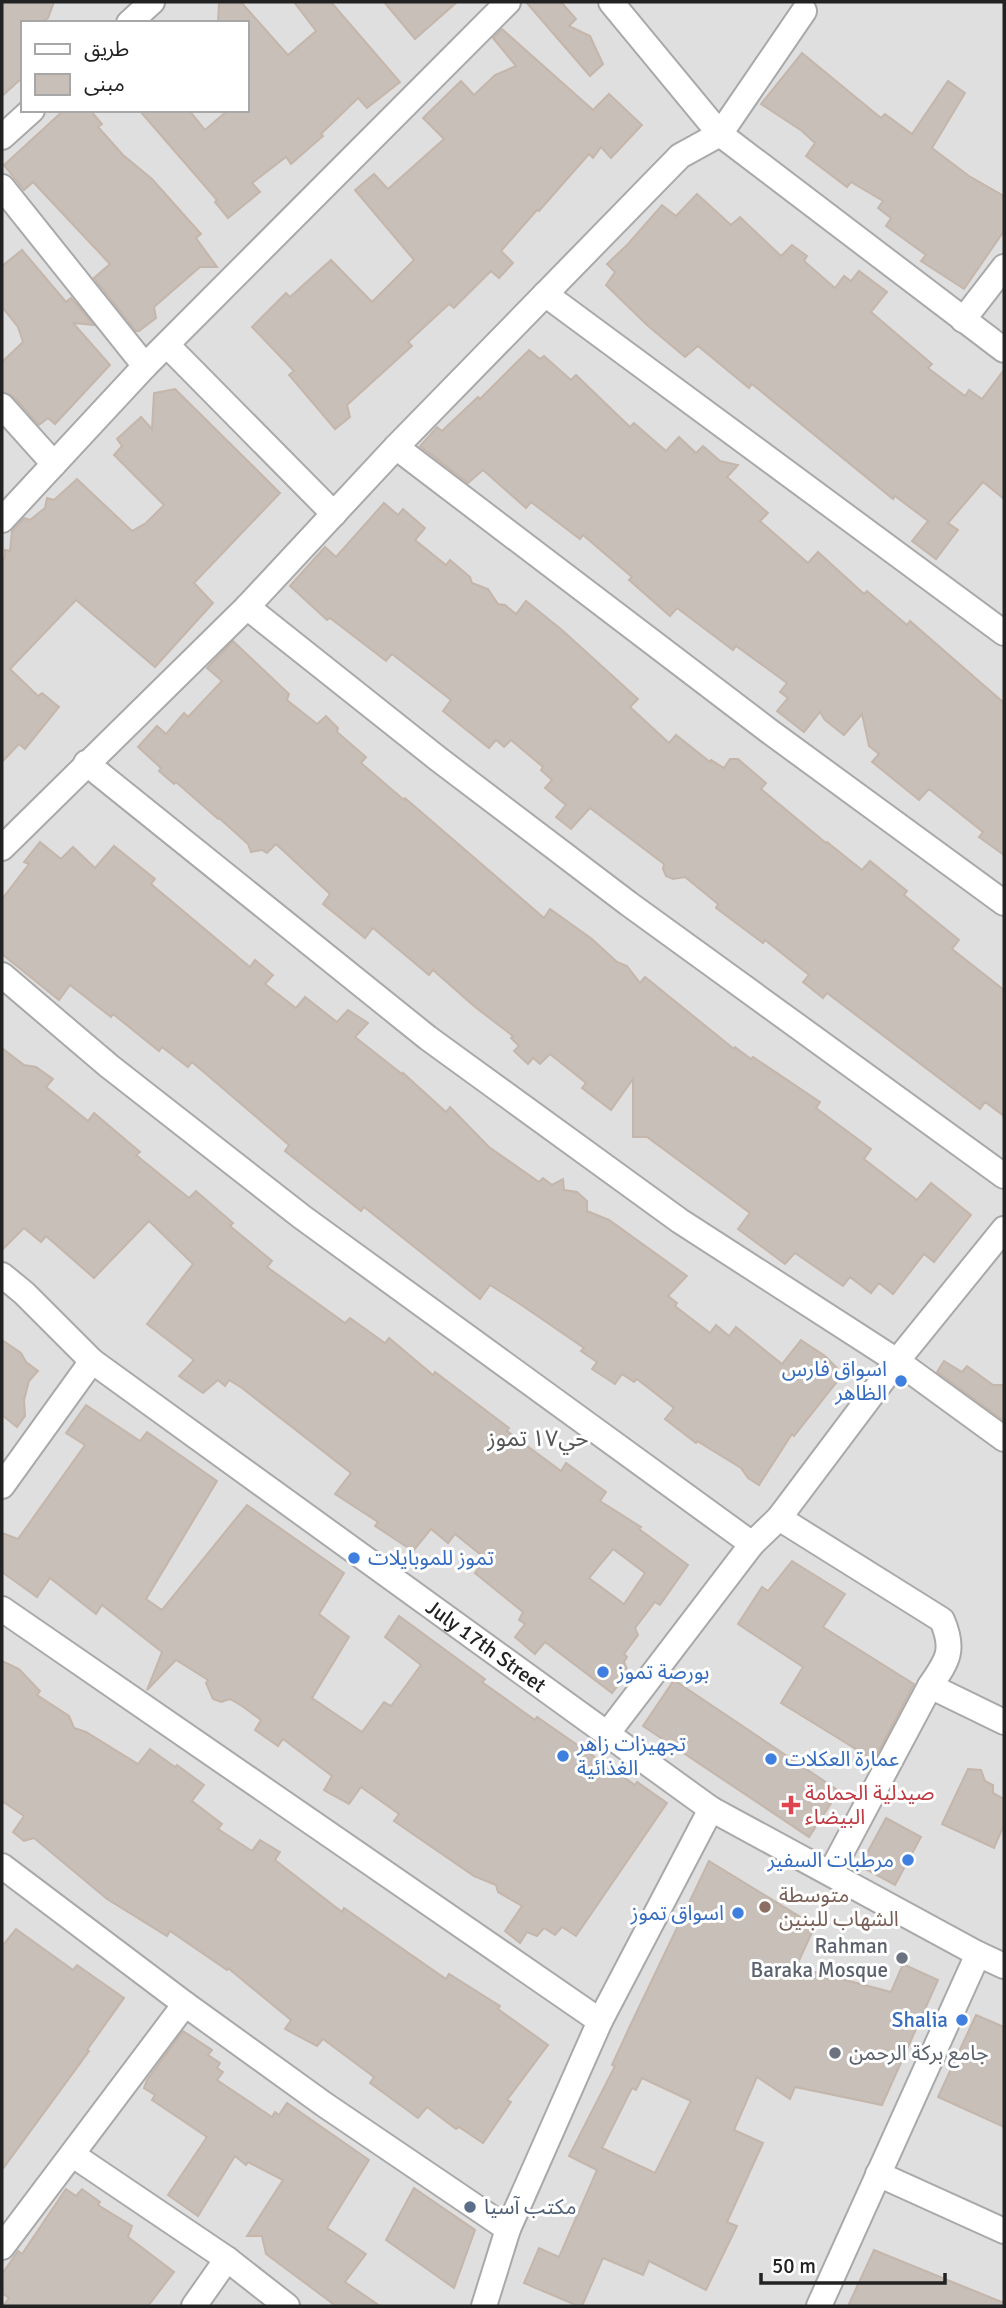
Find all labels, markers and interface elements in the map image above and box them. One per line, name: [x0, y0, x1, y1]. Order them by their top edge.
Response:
legend: [21, 21, 248, 112]
text: طريق: [84, 36, 129, 62]
text: مبنى: [84, 71, 125, 97]
place label: اسواق فارس الظاهر: [782, 1356, 887, 1406]
marker: اسواق فارس الظاهر: [893, 1373, 909, 1389]
district label: حي۱۷ تموز: [486, 1424, 589, 1455]
place label: تموز للموبايلات: [368, 1545, 494, 1571]
marker: تموز للموبايلات: [346, 1550, 362, 1566]
street label: July 17th Street: [421, 1594, 551, 1698]
place label: بورصة تموز: [616, 1659, 709, 1685]
marker: بورصة تموز: [595, 1664, 611, 1680]
place label: تجهيزات زاهر الغذائية: [576, 1731, 686, 1781]
place label: عمارة العكلات: [785, 1746, 899, 1772]
marker: تجهيزات زاهر الغذائية: [555, 1748, 571, 1764]
marker: عمارة العكلات: [763, 1751, 779, 1767]
place label: صيدلية الحمامة البيضاء: [805, 1780, 934, 1830]
marker: صيدلية الحمامة البيضاء: [783, 1797, 799, 1813]
place label: مرطبات السفير: [766, 1847, 894, 1873]
marker: مرطبات السفير: [900, 1852, 916, 1868]
place label: متوسطة الشهاب للبنين: [779, 1882, 899, 1932]
marker: متوسطة الشهاب للبنين: [757, 1899, 773, 1915]
place label: اسواق تموز: [630, 1900, 724, 1926]
marker: اسواق تموز: [730, 1905, 746, 1921]
place label: Rahman Baraka Mosque: [751, 1933, 888, 1983]
marker: Rahman Baraka Mosque: [894, 1950, 910, 1966]
place label: Shalia: [892, 2007, 948, 2033]
marker: Shalia: [954, 2012, 970, 2028]
place label: جامع بركة الرحمن: [849, 2040, 989, 2068]
marker: جامع بركة الرحمن: [827, 2045, 843, 2061]
place label: مكتب آسيا: [484, 2194, 576, 2220]
marker: مكتب آسيا: [462, 2199, 478, 2215]
scale bar: [761, 2242, 945, 2286]
text: 50 m: [772, 2253, 816, 2279]

